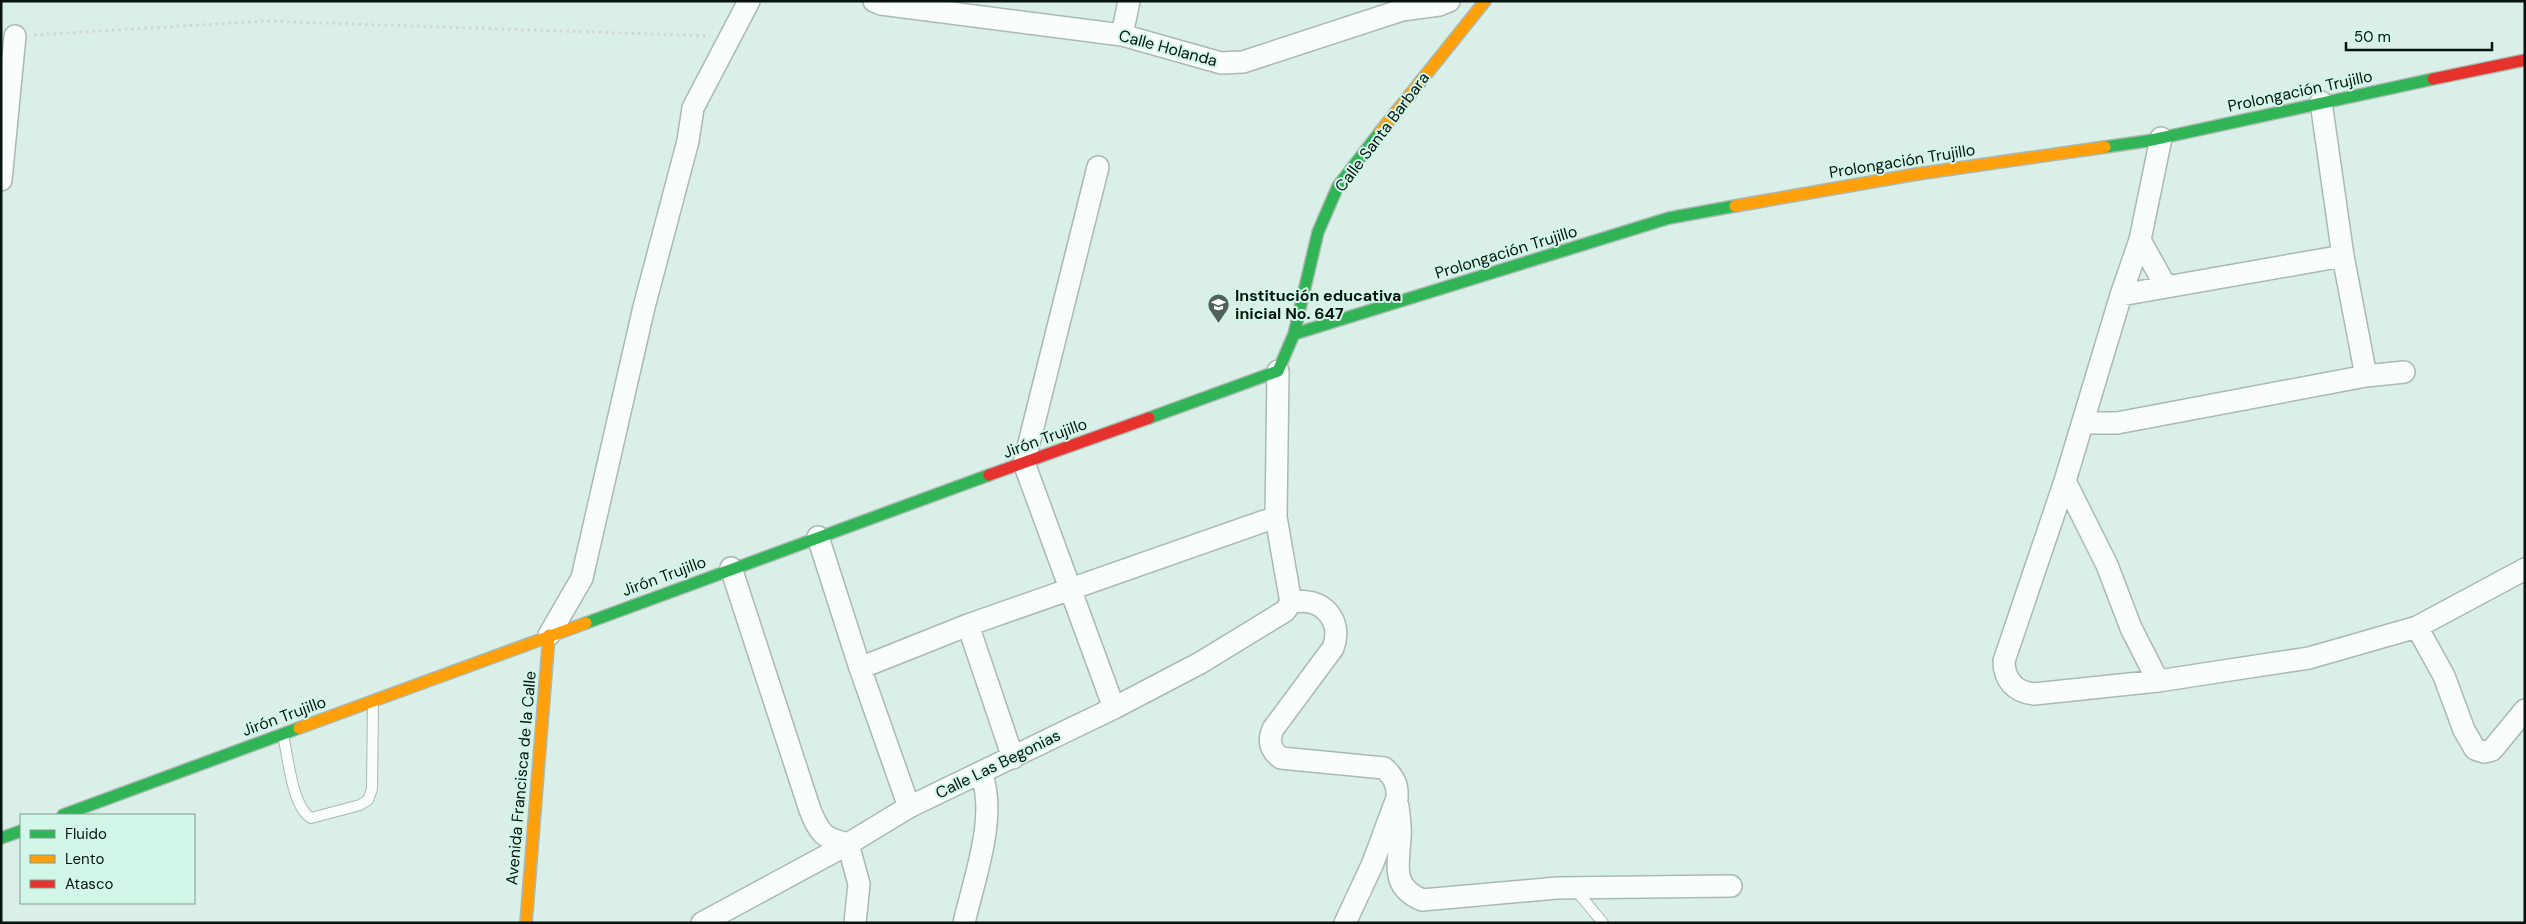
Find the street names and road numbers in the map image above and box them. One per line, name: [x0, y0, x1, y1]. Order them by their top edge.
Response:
street label: Calle Holanda: [1116, 25, 1220, 71]
street label: Prolongación Trujillo: [2226, 65, 2374, 117]
street label: Calle Santa Barbara: [1330, 68, 1434, 196]
street label: Prolongación Trujillo: [1827, 139, 1977, 183]
street label: Prolongación Trujillo: [1432, 220, 1580, 284]
street label: Jirón Trujillo: [1000, 413, 1090, 463]
street label: Jirón Trujillo: [619, 551, 709, 601]
street label: Avenida Francisca de la Calle: [501, 670, 541, 886]
street label: Jirón Trujillo: [239, 691, 329, 741]
street label: Calle Las Begonias: [932, 725, 1064, 803]

